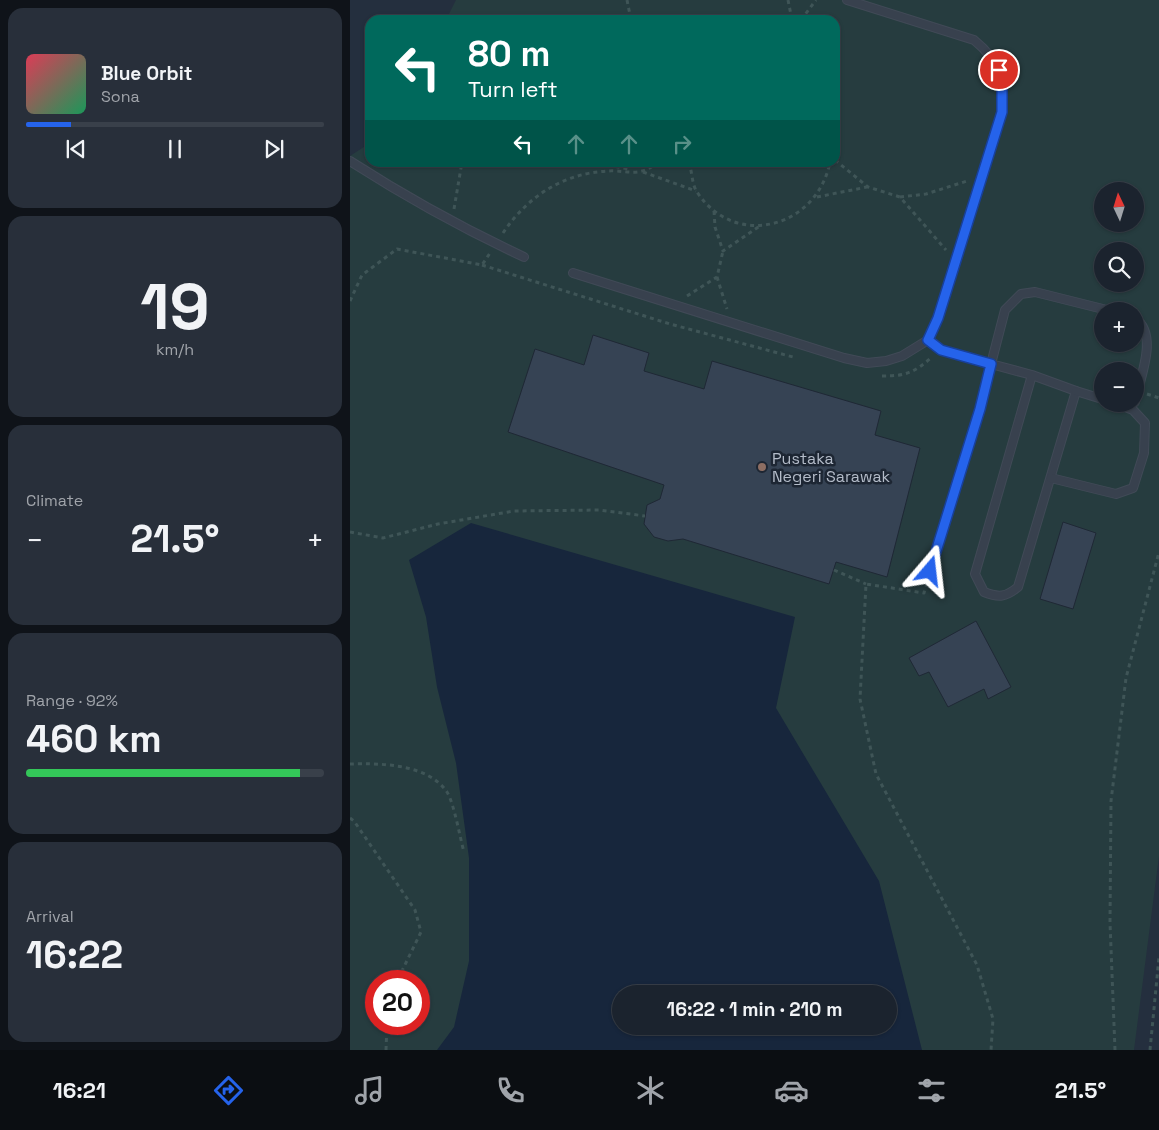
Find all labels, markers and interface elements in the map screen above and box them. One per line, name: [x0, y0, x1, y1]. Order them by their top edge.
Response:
text: 80 m: [468, 32, 550, 76]
icon: left: [385, 35, 450, 100]
pin: [978, 49, 1020, 91]
icon: arrive: [985, 56, 1013, 84]
text: Blue Orbit: [101, 61, 192, 86]
text: Turn left: [468, 75, 558, 103]
text: Sona: [101, 86, 140, 107]
icon: left: [509, 130, 537, 158]
icon: ahead: [562, 130, 590, 158]
icon: ahead: [615, 130, 643, 158]
icon: right: [668, 130, 696, 158]
icon: previous: [62, 135, 90, 163]
icon: pause: [161, 135, 189, 163]
icon: next: [260, 135, 288, 163]
north arrow: [1094, 182, 1144, 232]
map controls: [1094, 182, 1144, 412]
button: search: [1094, 242, 1144, 292]
text: 19: [140, 265, 210, 348]
button: +: [1094, 302, 1144, 352]
text: km/h: [156, 339, 194, 360]
button: −: [1094, 362, 1144, 412]
place label: Pustaka Negeri Sarawak: [772, 448, 891, 487]
marker: Pustaka Negeri Sarawak: [756, 461, 768, 473]
text: Climate: [26, 490, 83, 511]
text: 21.5°: [131, 515, 219, 563]
text: −: [26, 522, 43, 558]
text: +: [307, 522, 324, 558]
position arrow: [903, 544, 955, 596]
text: Range · 92%: [26, 690, 118, 711]
text: 460 km: [26, 715, 162, 763]
text: Arrival: [26, 906, 74, 927]
text: 16:22: [26, 931, 123, 979]
speed limit sign: 20: [365, 970, 430, 1035]
text: 16:22 · 1 min · 210 m: [667, 997, 842, 1022]
icon: directions: [211, 1073, 246, 1108]
icon: music: [352, 1073, 387, 1108]
icon: phone: [493, 1073, 528, 1108]
icon: climate: [633, 1073, 668, 1108]
icon: car: [774, 1073, 809, 1108]
icon: filters: [914, 1073, 949, 1108]
text: 16:21: [53, 1076, 106, 1104]
text: 21.5°: [1055, 1076, 1106, 1104]

